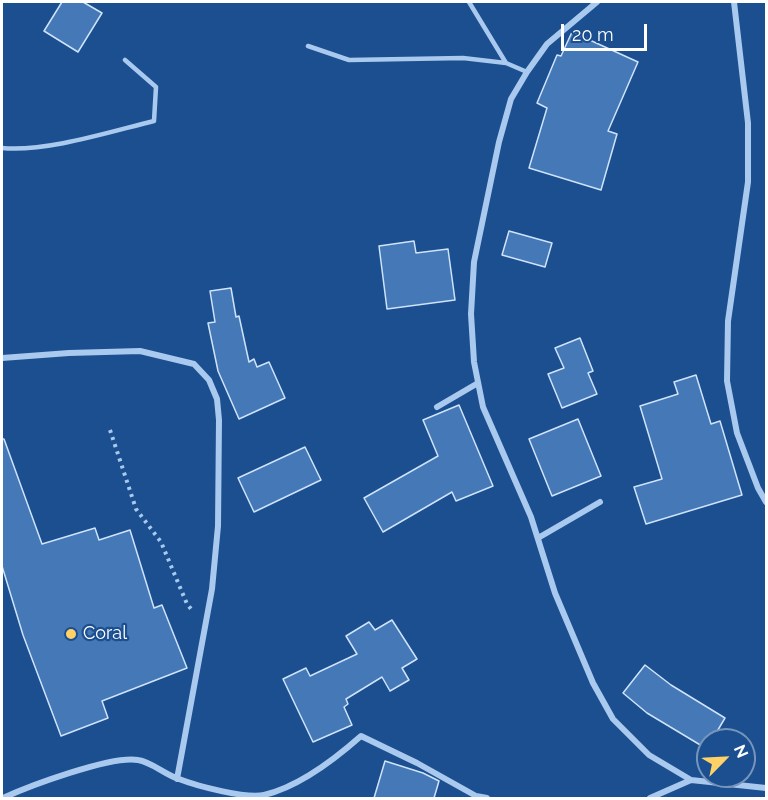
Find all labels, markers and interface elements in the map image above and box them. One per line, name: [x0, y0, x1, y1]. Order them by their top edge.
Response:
scale bar: [564, 12, 650, 50]
text: 20 m: [572, 24, 614, 45]
place label: Coral: [83, 623, 127, 645]
marker: Coral: [64, 627, 78, 641]
north arrow: [696, 728, 756, 788]
text: N: [730, 742, 752, 761]

